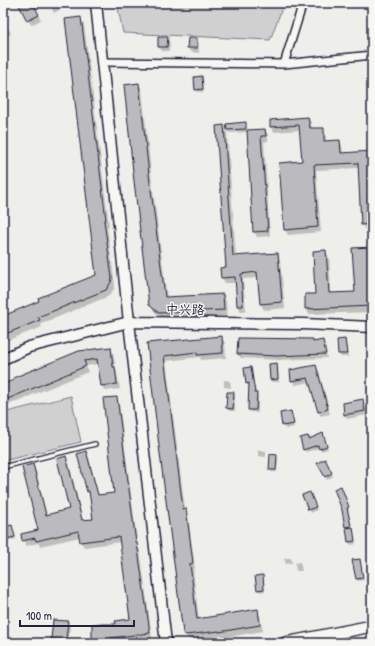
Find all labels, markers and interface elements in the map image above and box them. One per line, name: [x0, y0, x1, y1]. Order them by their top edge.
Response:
street label: 中兴路: [165, 300, 205, 318]
scale bar: [20, 602, 134, 628]
text: 100 m: [26, 607, 52, 624]

